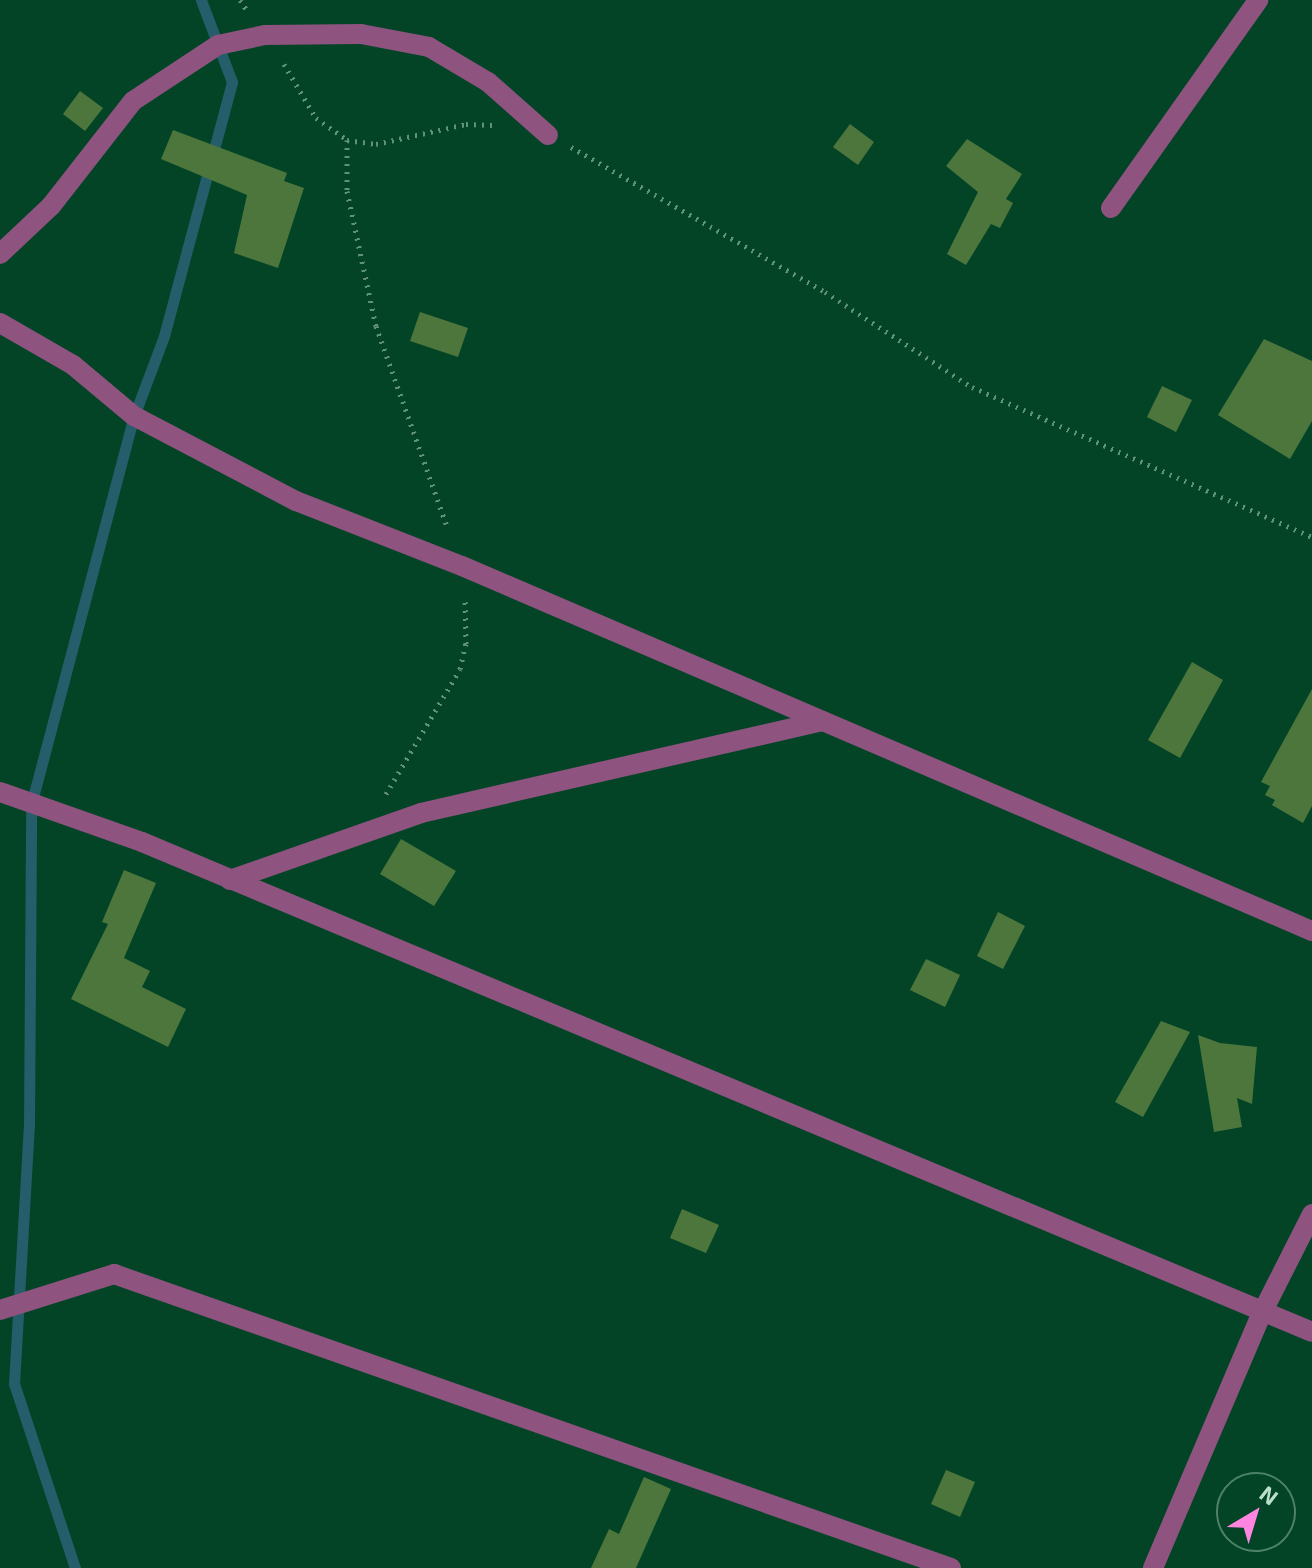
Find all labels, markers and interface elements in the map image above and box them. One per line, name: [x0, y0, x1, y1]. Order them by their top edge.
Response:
north arrow: [1216, 1472, 1296, 1552]
text: N: [1255, 1480, 1284, 1510]

